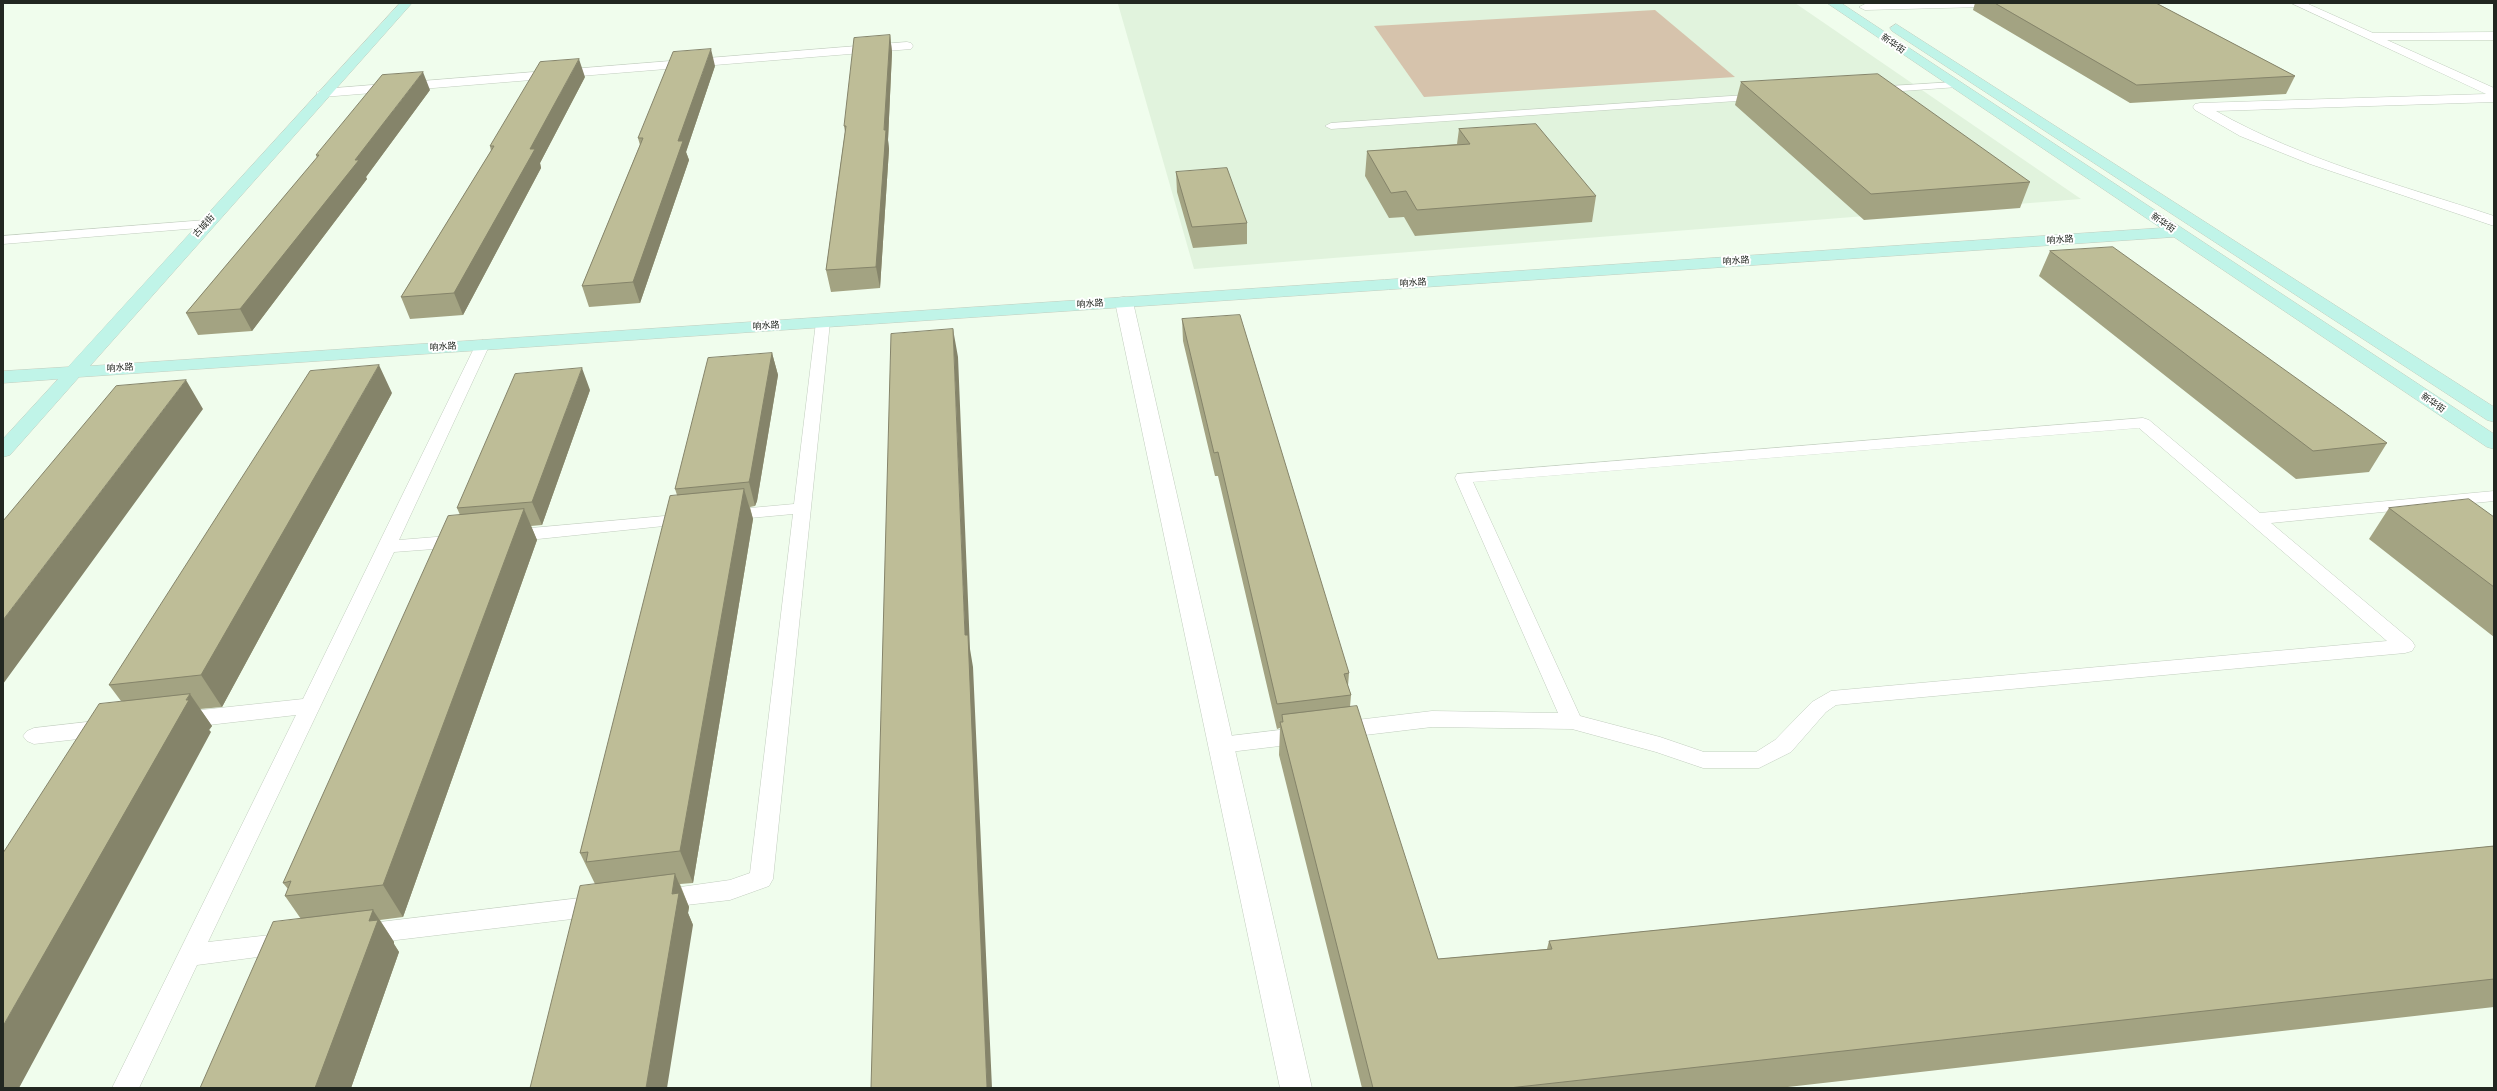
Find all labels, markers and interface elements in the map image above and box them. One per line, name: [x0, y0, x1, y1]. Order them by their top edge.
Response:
street label: 新华街: [1879, 32, 1907, 56]
street label: 新华街: [2149, 211, 2177, 235]
street label: 古城街: [191, 212, 217, 240]
street label: 响水路: [2046, 234, 2074, 246]
street label: 响水路: [1722, 255, 1750, 267]
street label: 响水路: [1399, 277, 1427, 289]
street label: 响水路: [1076, 298, 1104, 310]
street label: 响水路: [752, 320, 780, 332]
street label: 响水路: [429, 341, 457, 353]
street label: 响水路: [106, 362, 134, 374]
street label: 新华街: [2419, 391, 2447, 415]

